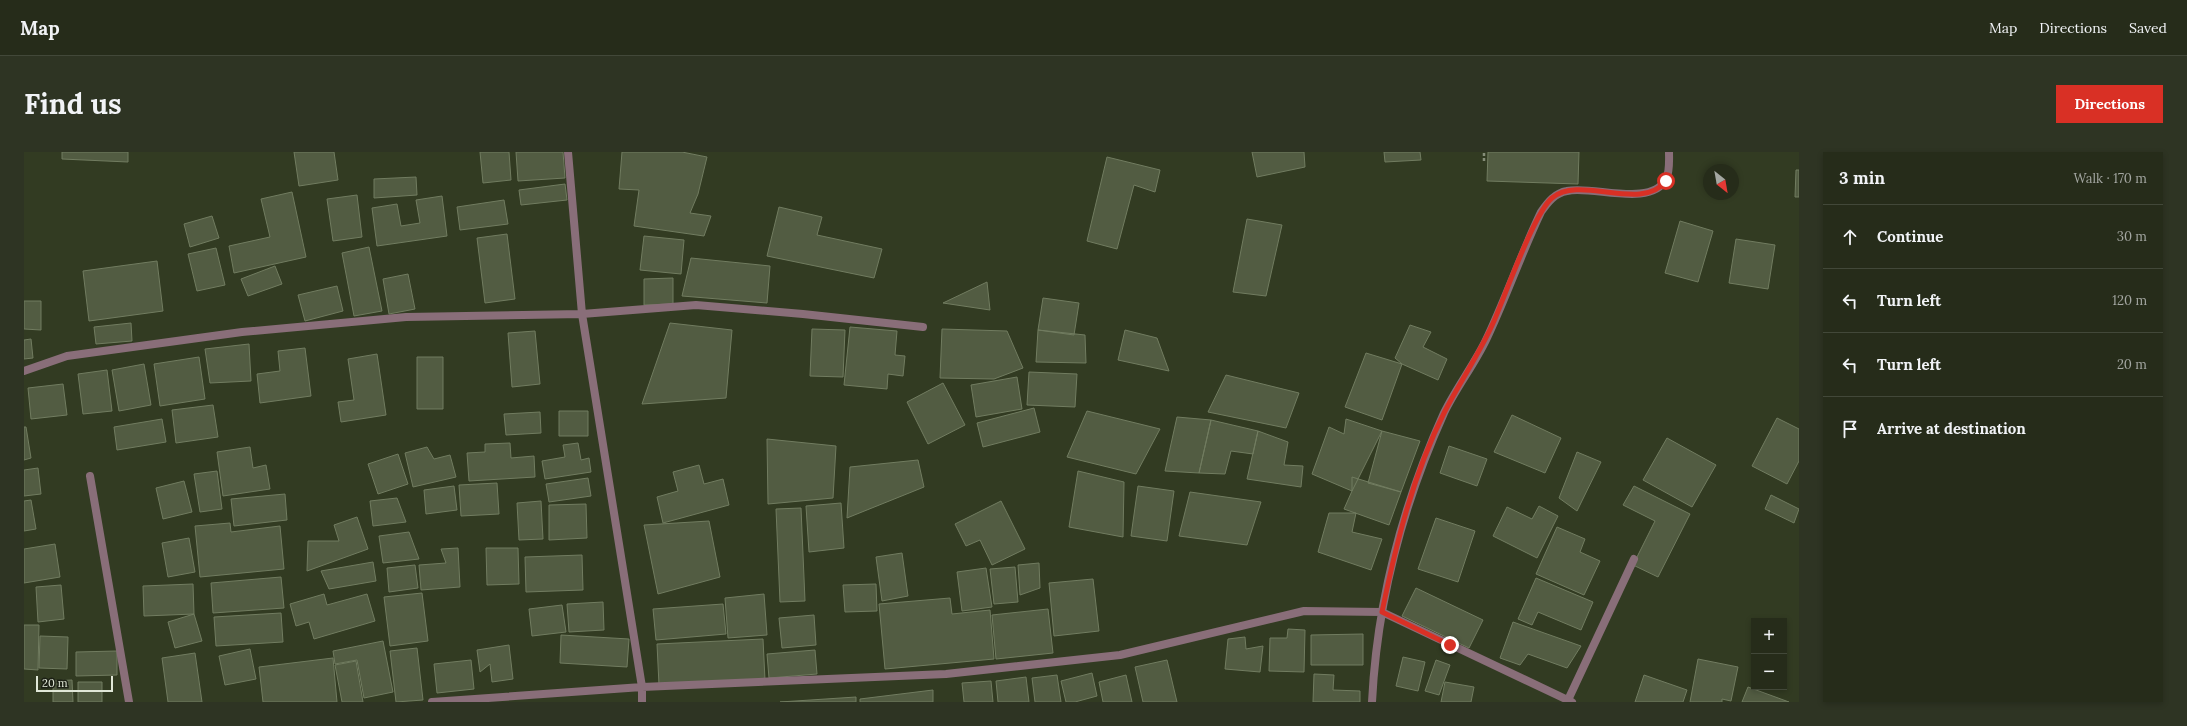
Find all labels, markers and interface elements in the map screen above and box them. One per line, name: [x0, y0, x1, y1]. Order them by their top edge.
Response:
text: Map: [20, 16, 60, 40]
text: Map: [1989, 19, 2017, 37]
text: Directions: [2039, 19, 2107, 37]
text: Saved: [2129, 19, 2167, 37]
button: Directions: [2056, 85, 2163, 123]
text: Find us: [24, 86, 122, 122]
north arrow: [1703, 164, 1739, 200]
text: 3 min: [1839, 167, 1885, 189]
text: Walk · 170 m: [2073, 170, 2147, 187]
route start: [1657, 172, 1675, 190]
icon: ahead: [1839, 226, 1861, 248]
text: Continue: [1877, 227, 1943, 246]
text: 30 m: [2117, 228, 2147, 245]
icon: left: [1839, 290, 1861, 312]
text: Turn left: [1877, 291, 1941, 310]
text: 120 m: [2112, 292, 2147, 309]
icon: left: [1839, 354, 1861, 376]
text: Turn left: [1877, 355, 1941, 374]
text: 20 m: [2117, 356, 2147, 373]
icon: arrive: [1839, 418, 1861, 440]
text: Arrive at destination: [1877, 419, 2026, 438]
map controls: [1751, 618, 1787, 690]
button: +: [1751, 618, 1787, 654]
route end: [1441, 636, 1459, 654]
button: −: [1751, 654, 1787, 690]
scale bar: [36, 674, 113, 693]
text: 20 m: [42, 676, 67, 690]

